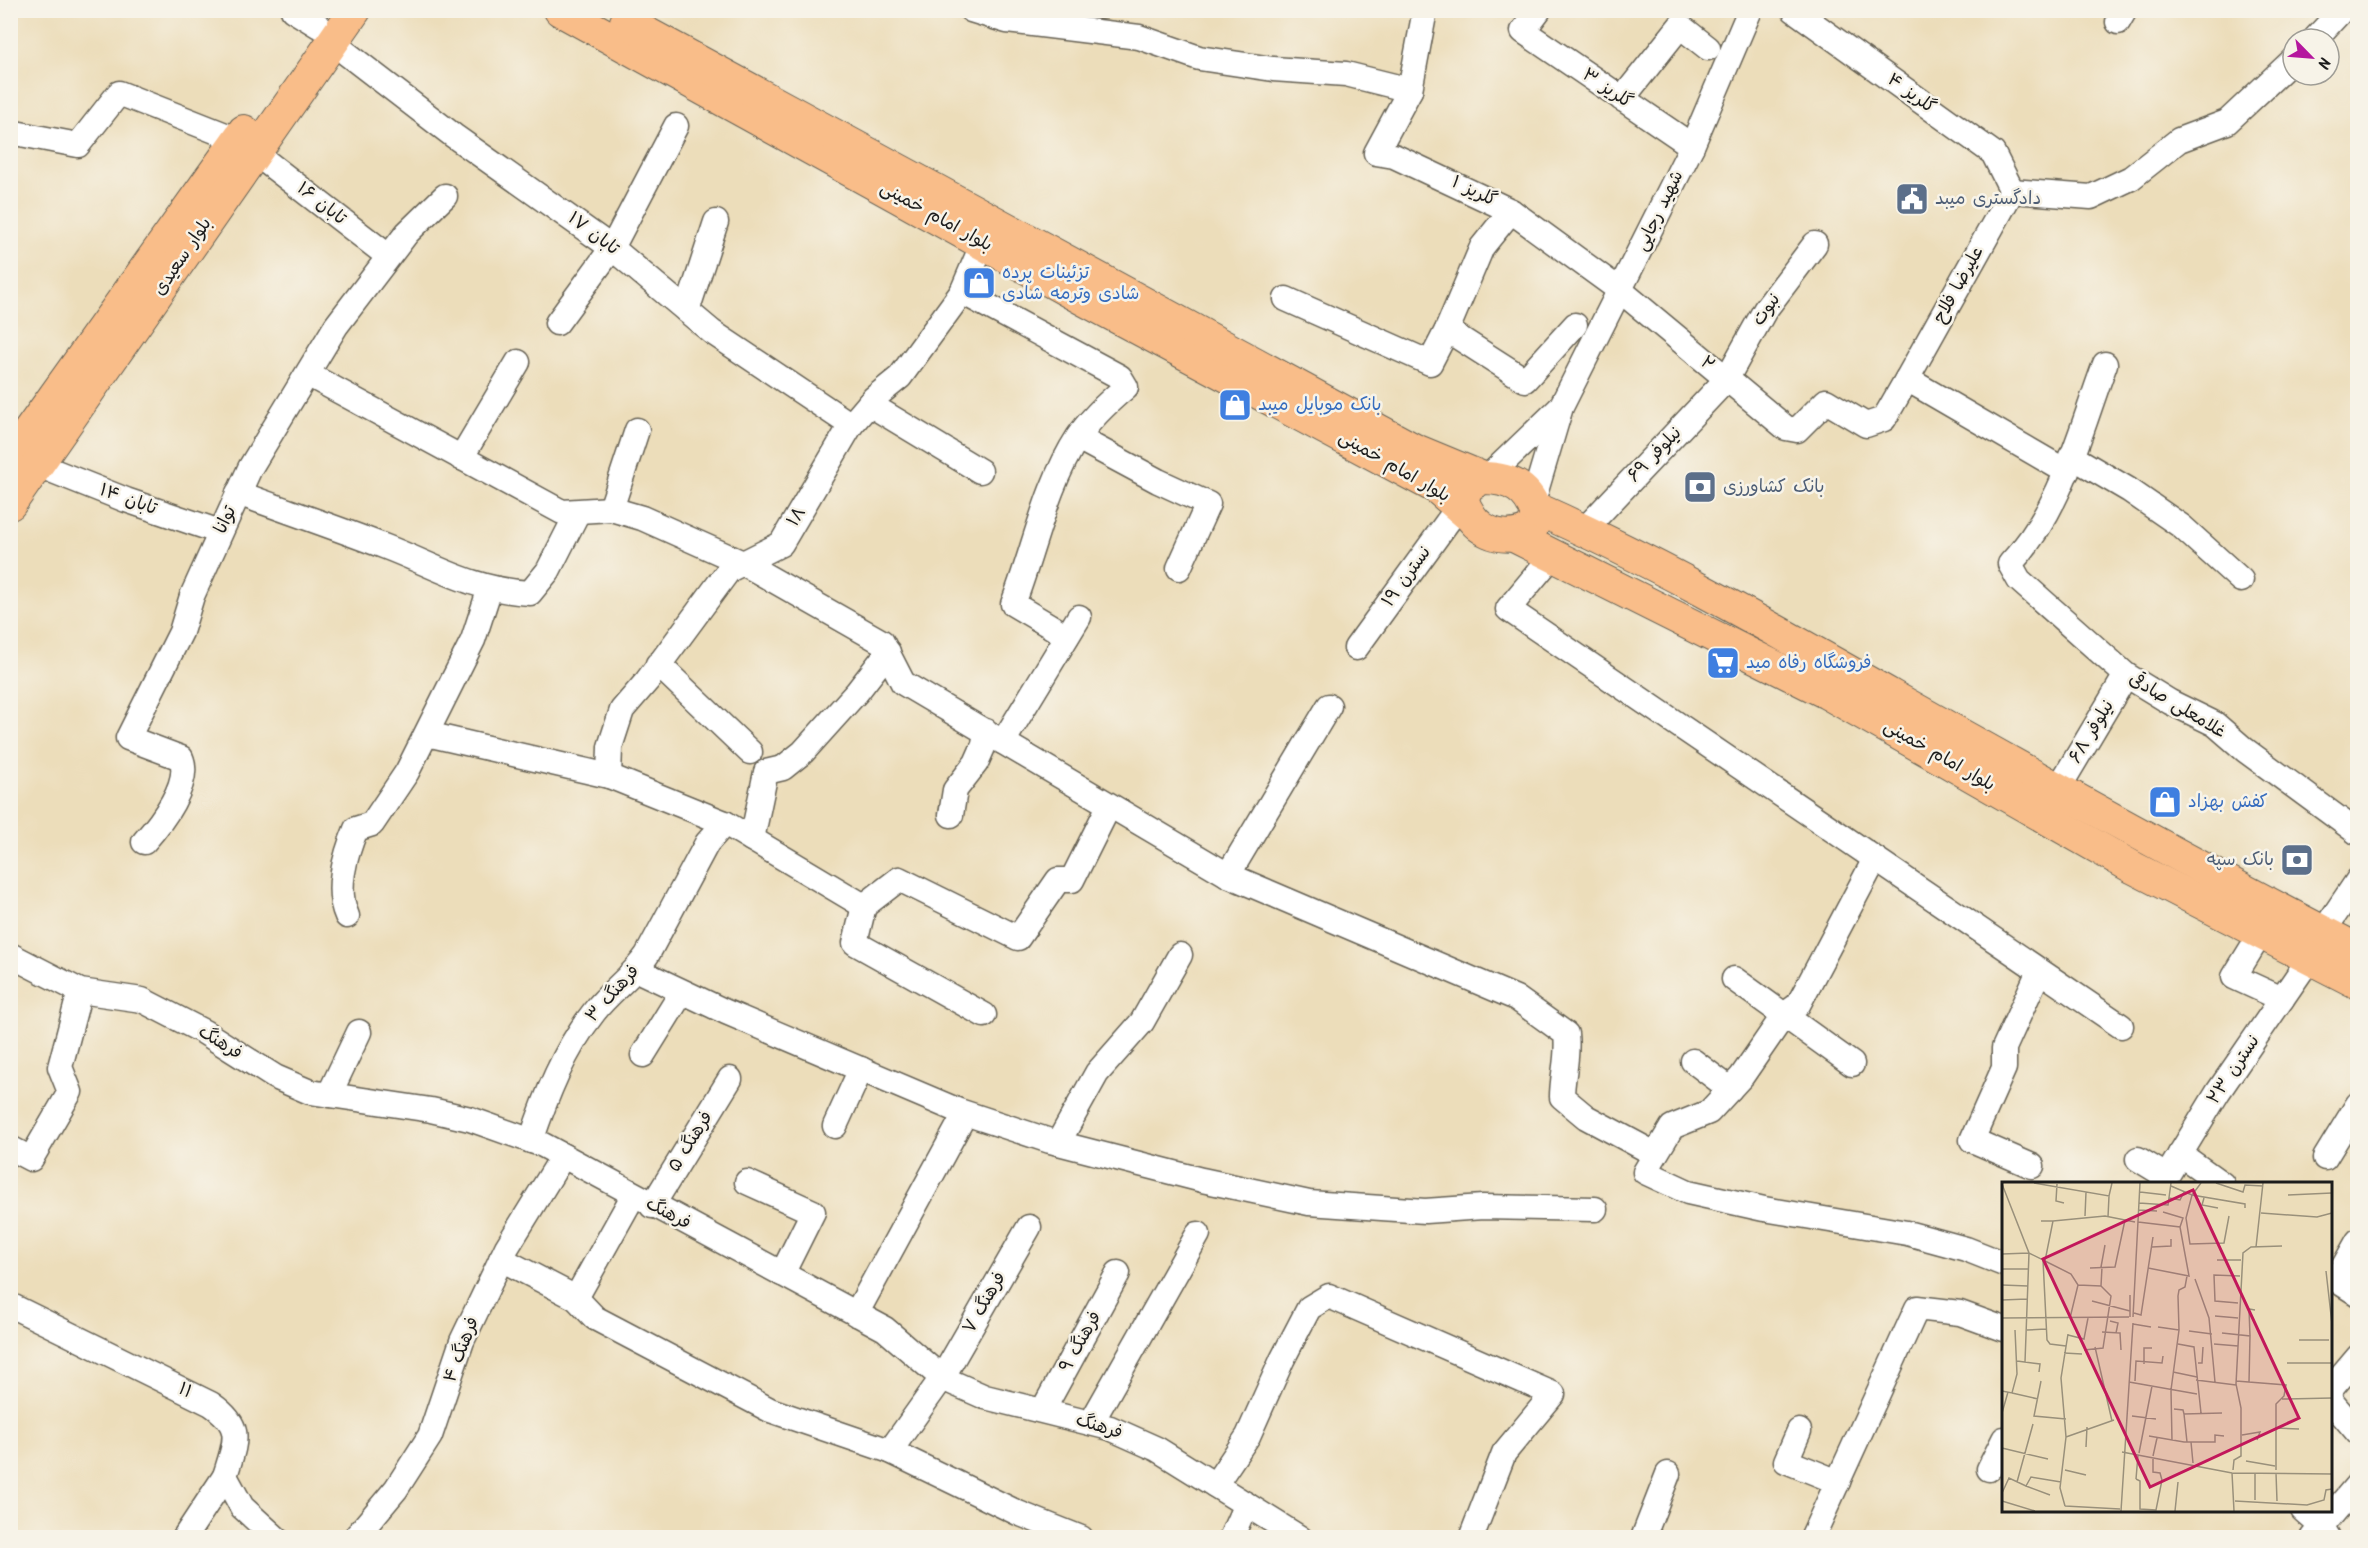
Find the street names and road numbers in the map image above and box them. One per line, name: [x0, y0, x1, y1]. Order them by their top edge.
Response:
street label: گلریز ۳: [1576, 61, 1638, 117]
street label: گلریز ۴: [1880, 66, 1942, 122]
street label: شهید رجایی: [1628, 166, 1692, 256]
street label: گلریز ۱: [1446, 169, 1502, 216]
street label: بلوار امام خمینی: [874, 174, 998, 260]
street label: تابان ۱۶: [290, 175, 353, 233]
street label: تابان ۱۷: [561, 205, 626, 264]
street label: بلوار سعیدی: [146, 212, 220, 302]
street label: علیرضا فلاح: [1926, 241, 1992, 329]
street label: نبوت: [1745, 287, 1789, 333]
street label: ۲: [1693, 349, 1721, 379]
street label: نیلوفر ۶۹: [1621, 420, 1689, 490]
street label: بلوار امام خمینی: [1333, 423, 1455, 511]
street label: تابان ۱۴: [95, 476, 162, 524]
street label: توانا: [207, 500, 245, 539]
street label: ۱۸: [780, 501, 814, 533]
street label: نسترن ۱۹: [1375, 540, 1439, 614]
street label: غلامعلی صادقی: [2123, 665, 2231, 747]
street label: نیلوفر ۶۸: [2062, 695, 2122, 769]
street label: بلوار امام خمینی: [1878, 712, 2000, 800]
street label: فرهنگ ۳: [579, 958, 647, 1030]
street label: فرهنگ: [192, 1018, 248, 1068]
street label: نسترن ۲۳: [2200, 1029, 2268, 1111]
street label: فرهنگ ۵: [661, 1106, 721, 1178]
street label: فرهنگ: [640, 1190, 696, 1238]
street label: فرهنگ ۷: [956, 1266, 1014, 1340]
street label: فرهنگ ۹: [1052, 1306, 1110, 1378]
street label: فرهنگ ۴: [436, 1313, 488, 1387]
street label: ۱۱: [173, 1375, 197, 1407]
street label: فرهنگ: [1072, 1406, 1126, 1448]

